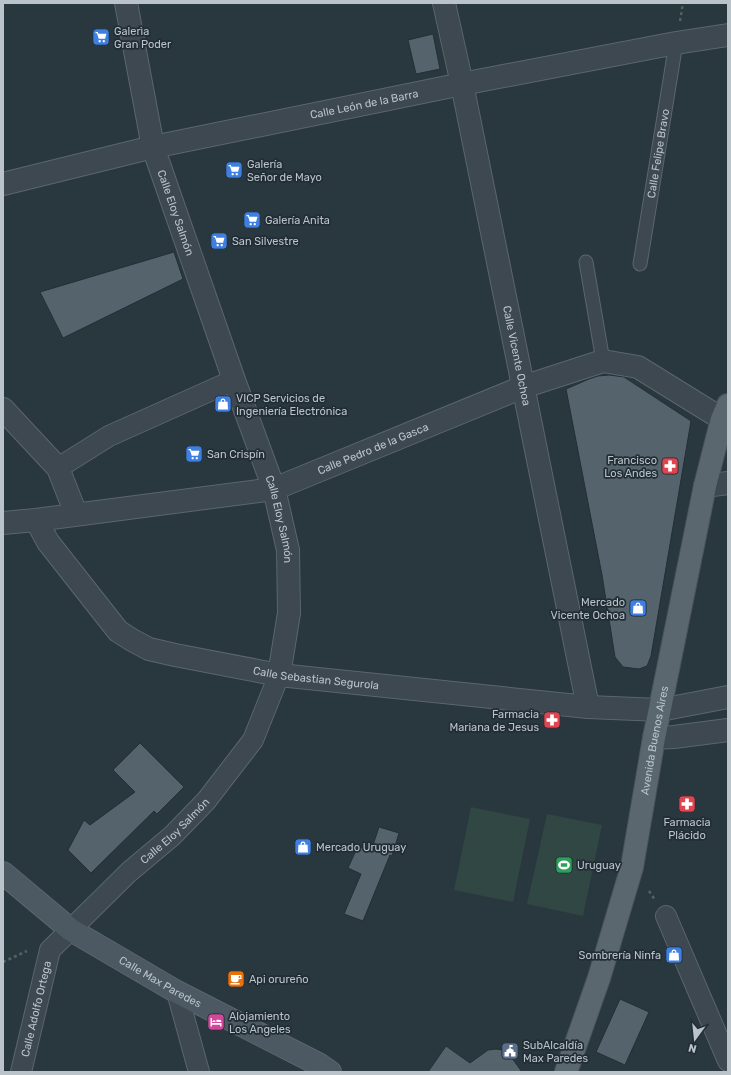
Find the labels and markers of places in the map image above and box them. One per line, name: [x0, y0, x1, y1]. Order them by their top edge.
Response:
place label: Galerìa Gran Poder: [114, 25, 172, 51]
supermarket icon: Galerìa Gran Poder: [91, 27, 111, 47]
place label: Galería Señor de Mayo: [247, 158, 322, 184]
supermarket icon: Galería Señor de Mayo: [224, 160, 244, 180]
supermarket icon: Galería Anita: [242, 210, 262, 230]
place label: Galería Anita: [265, 214, 330, 227]
supermarket icon: San Silvestre: [209, 231, 229, 251]
place label: San Silvestre: [232, 235, 299, 248]
place label: VICP Servicios de Ingeniería Electrónica: [236, 392, 347, 418]
shop icon: VICP Servicios de Ingeniería Electrónica: [213, 394, 233, 414]
supermarket icon: San Crispín: [184, 444, 204, 464]
place label: San Crispín: [207, 448, 265, 461]
place label: Francisco Los Andes: [604, 454, 657, 480]
pharmacy icon: Francisco Los Andes: [660, 456, 680, 476]
place label: Mercado Vicente Ochoa: [551, 596, 625, 622]
shop icon: Mercado Vicente Ochoa: [628, 598, 648, 618]
place label: Farmacia Mariana de Jesus: [449, 708, 539, 734]
pharmacy icon: Farmacia Mariana de Jesus: [542, 710, 562, 730]
pharmacy icon: Farmacia Plácido: [677, 794, 697, 814]
place label: Farmacia Plácido: [663, 816, 711, 842]
shop icon: Mercado Uruguay: [293, 837, 313, 857]
place label: Mercado Uruguay: [316, 841, 406, 854]
sports icon: Uruguay: [554, 855, 574, 875]
place label: Uruguay: [577, 859, 621, 872]
shop icon: Sombrería Ninfa: [664, 945, 684, 965]
place label: Sombrería Ninfa: [579, 949, 661, 962]
cafe icon: Api orureño: [226, 969, 246, 989]
place label: Api orureño: [249, 973, 309, 986]
place label: Alojamiento Los Angeles: [229, 1010, 291, 1036]
hotel icon: Alojamiento Los Angeles: [206, 1012, 226, 1032]
place label: SubAlcaldía Max Paredes: [523, 1039, 588, 1065]
public building icon: SubAlcaldía Max Paredes: [500, 1041, 520, 1061]

